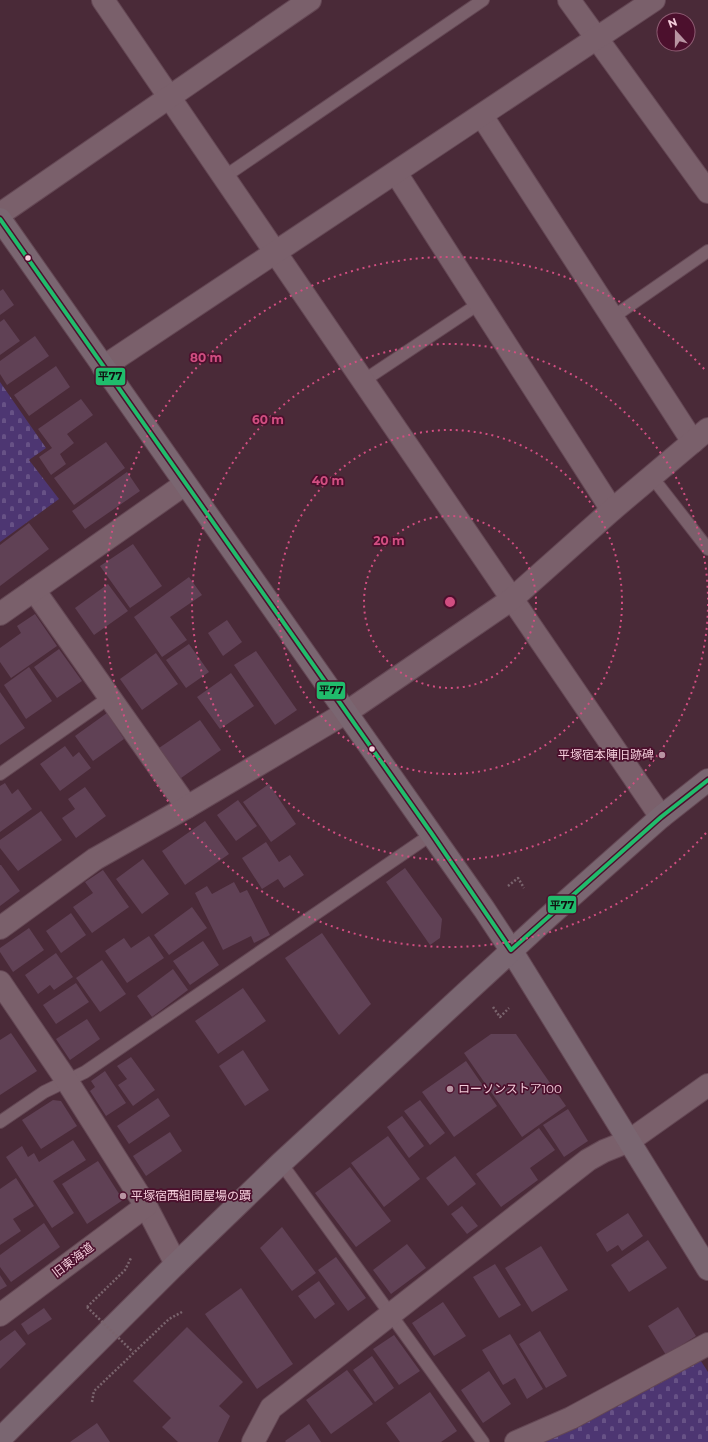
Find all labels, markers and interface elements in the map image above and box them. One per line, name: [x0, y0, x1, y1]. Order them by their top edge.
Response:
north arrow: [656, 12, 696, 52]
text: N: [666, 15, 679, 31]
unlabelled marker: [23, 253, 33, 263]
text: 80 m: [190, 350, 222, 365]
line badge: 平77: [95, 367, 126, 386]
text: 平77: [98, 369, 122, 383]
text: 60 m: [252, 412, 284, 427]
text: 40 m: [312, 473, 344, 488]
text: 20 m: [373, 533, 405, 548]
centre of rings: [443, 595, 457, 609]
line badge: 平77: [316, 681, 346, 700]
text: 平77: [319, 683, 343, 697]
unlabelled marker: [367, 744, 377, 754]
place label: 平塚宿本陣旧跡碑: [558, 747, 654, 762]
marker: 平塚宿本陣旧跡碑: [657, 750, 667, 760]
line badge: 平77: [547, 895, 577, 914]
text: 平77: [550, 898, 574, 912]
place label: ローソンストア100: [458, 1081, 562, 1096]
marker: ローソンストア100: [445, 1084, 455, 1094]
place label: 平塚宿西組問屋場の蹟: [131, 1188, 251, 1203]
marker: 平塚宿西組問屋場の蹟: [118, 1191, 128, 1201]
street label: 旧東海道: [49, 1239, 96, 1280]

